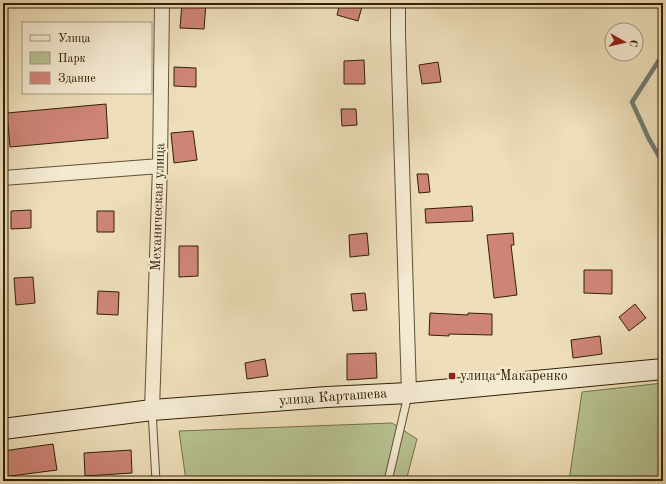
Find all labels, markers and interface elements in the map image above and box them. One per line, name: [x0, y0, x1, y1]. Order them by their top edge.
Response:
legend: [22, 22, 152, 94]
north arrow: [604, 22, 644, 62]
text: Улица: [58, 33, 91, 45]
text: С: [626, 39, 638, 48]
text: Парк: [58, 53, 86, 65]
text: Здание: [58, 73, 96, 85]
street label: Механическая улица: [149, 143, 167, 271]
place label: улица Макаренко: [460, 369, 568, 383]
marker: улица Макаренко: [447, 371, 457, 381]
street label: улица Карташева: [278, 386, 388, 408]

